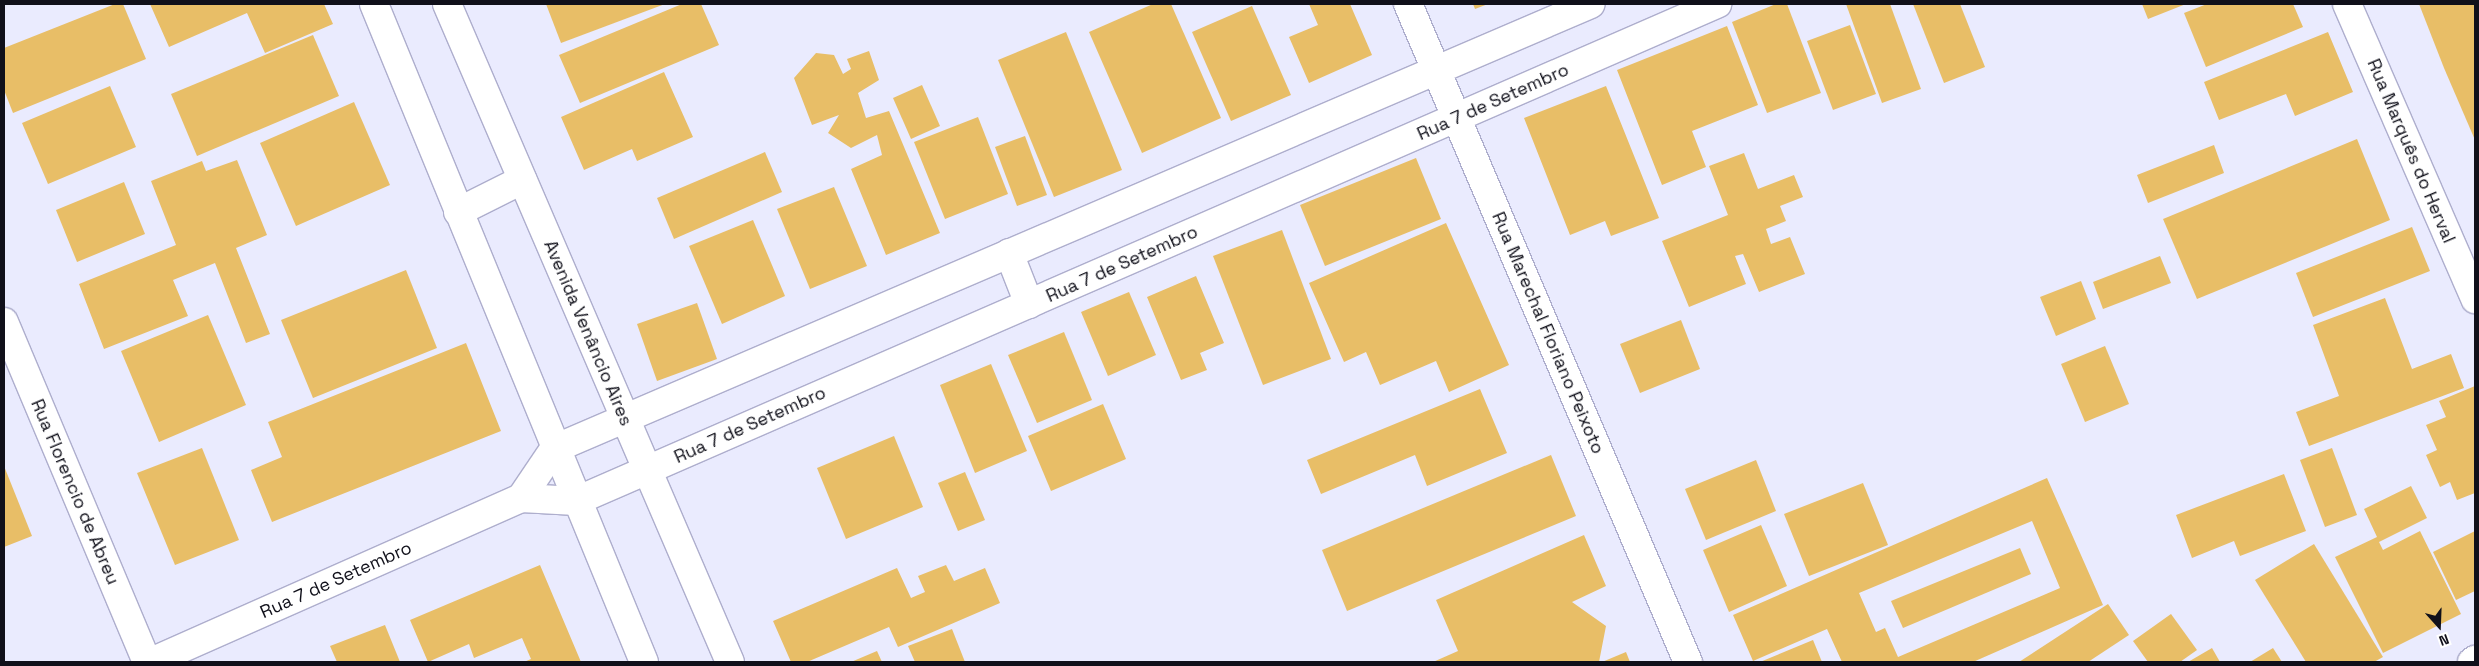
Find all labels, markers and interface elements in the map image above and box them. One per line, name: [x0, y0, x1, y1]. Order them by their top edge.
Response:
street label: Rua Marquês do Herval: [2362, 56, 2460, 246]
street label: Rua 7 de Setembro: [1414, 59, 1572, 145]
street label: Rua Marechal Floriano Peixoto: [1487, 209, 1609, 457]
street label: Rua 7 de Setembro: [1043, 221, 1201, 307]
street label: Avenida Venâncio Aires: [539, 237, 637, 429]
street label: Rua 7 de Setembro: [671, 382, 829, 468]
street label: Rua Florencio de Abreu: [26, 396, 124, 588]
street label: Rua 7 de Setembro: [257, 537, 415, 623]
north arrow: [2414, 601, 2464, 651]
text: N: [2437, 630, 2452, 650]

